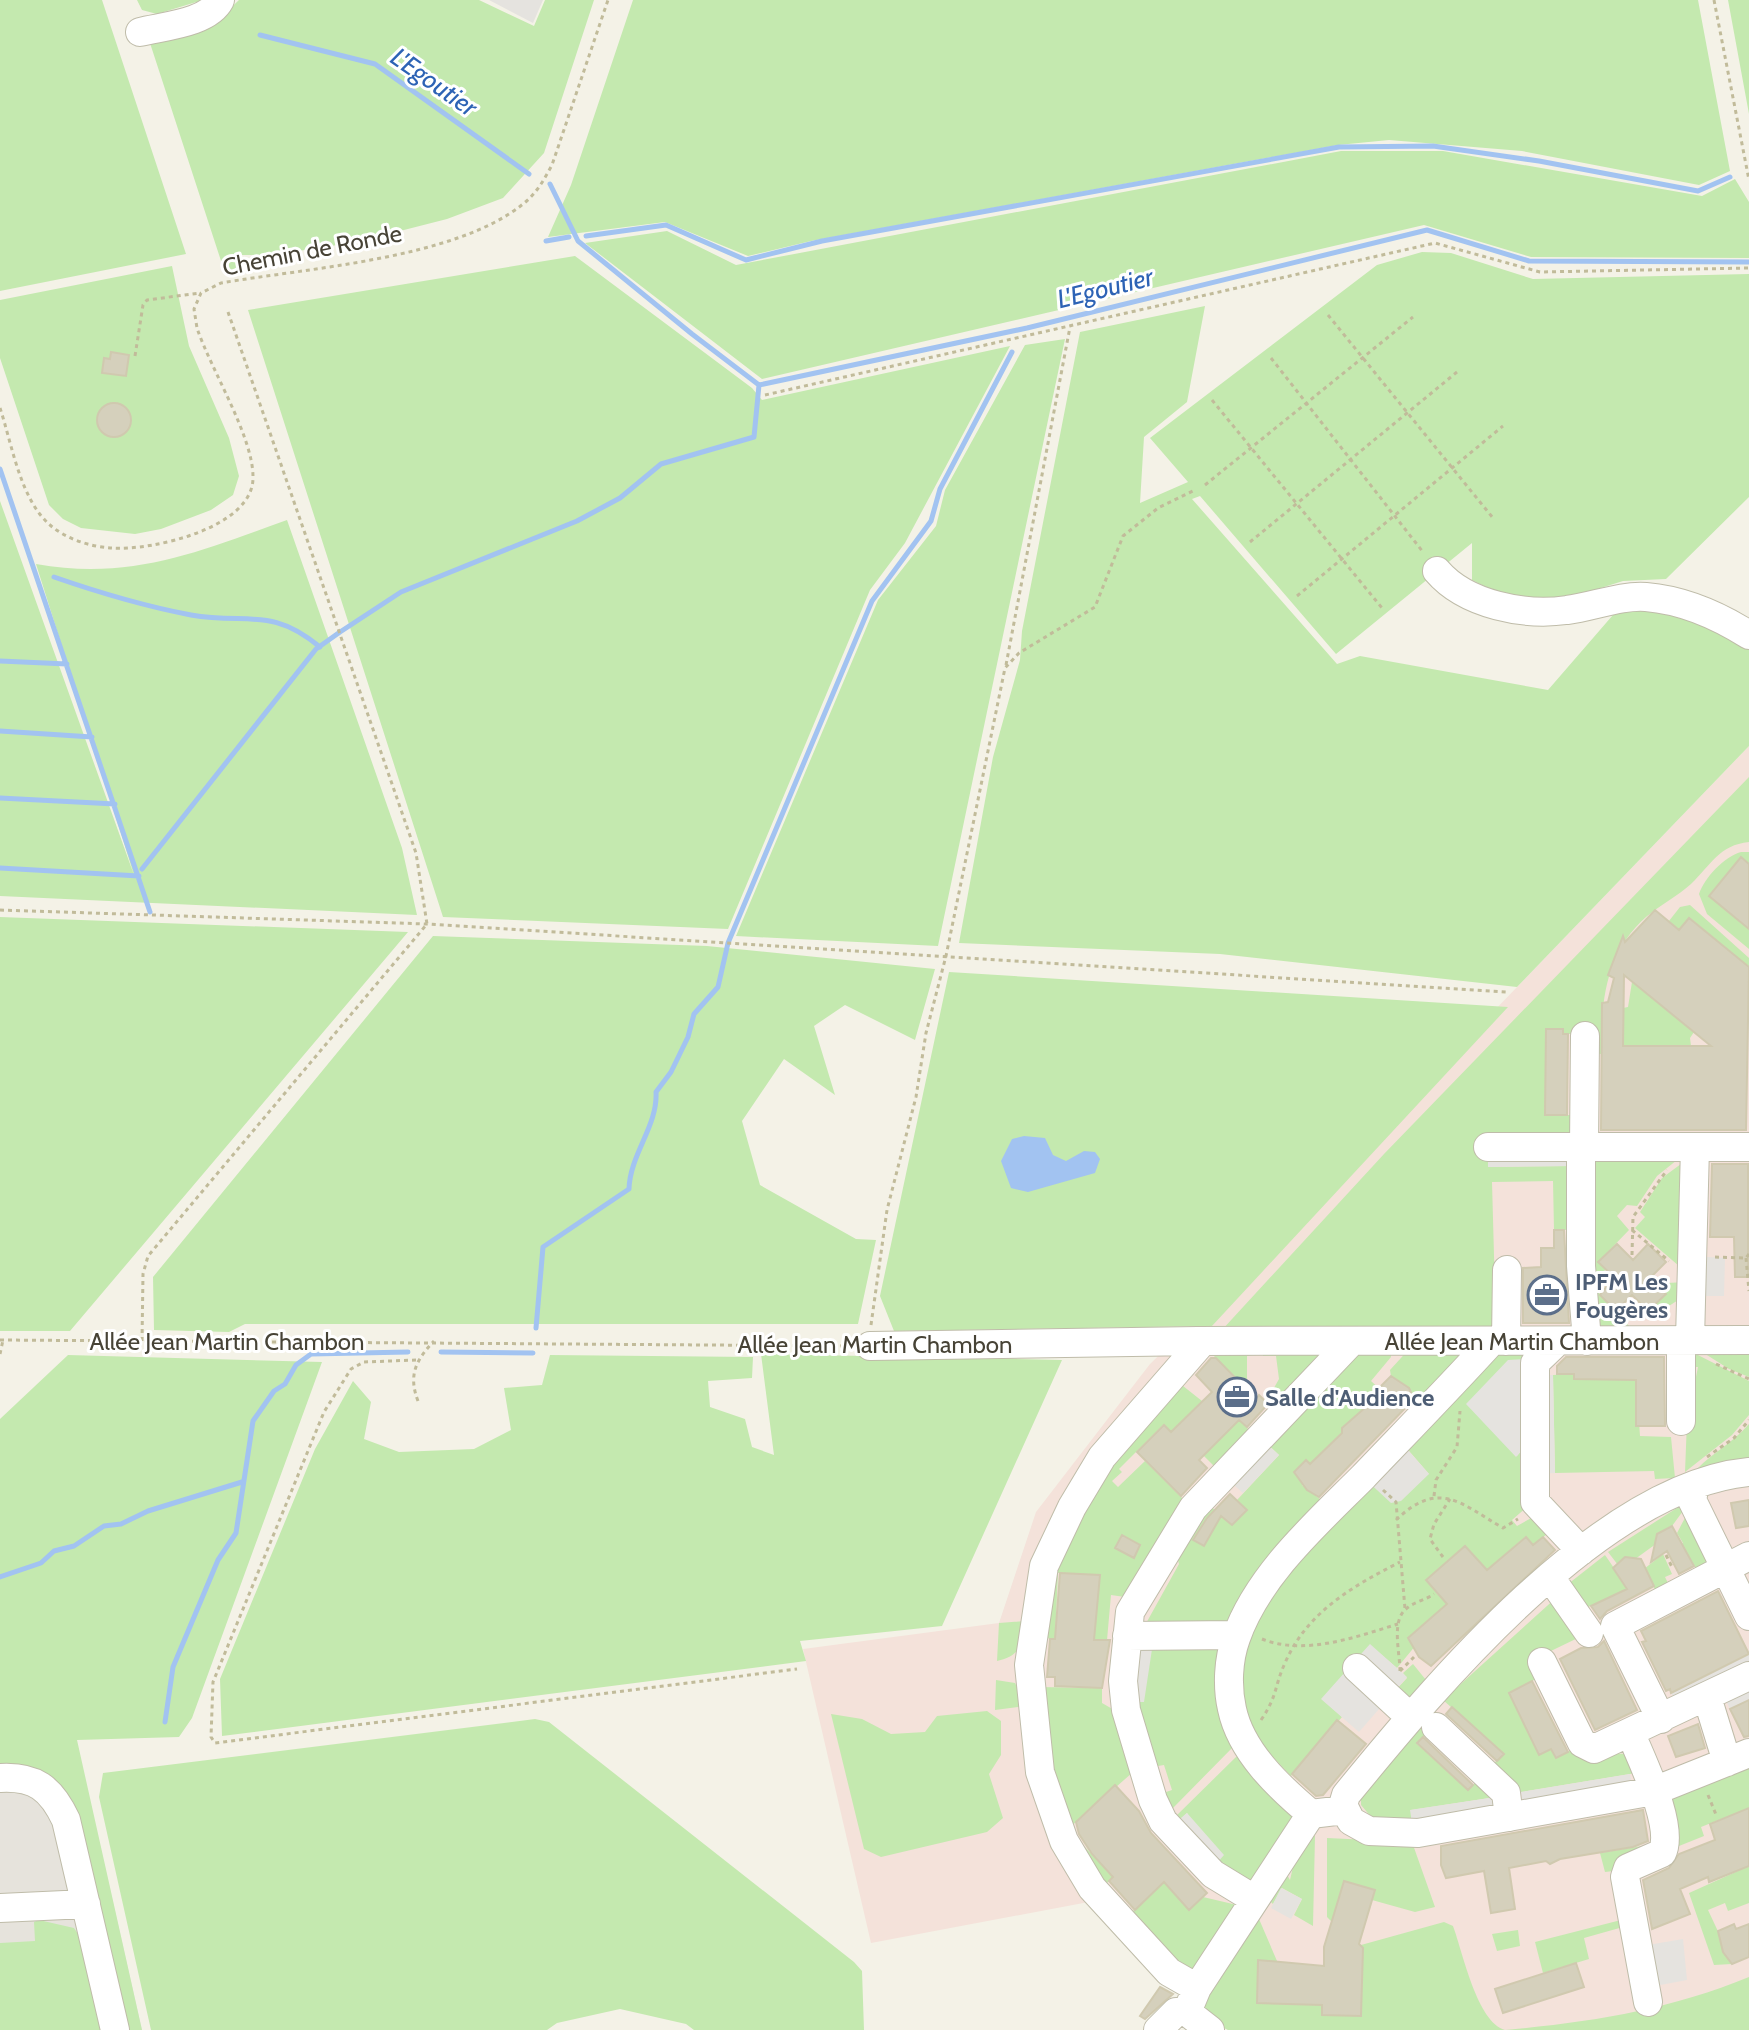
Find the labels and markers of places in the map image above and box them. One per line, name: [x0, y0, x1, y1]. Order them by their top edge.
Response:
place label: IPFM Les Fougères: [1575, 1267, 1668, 1324]
office icon: IPFM Les Fougères: [1526, 1274, 1568, 1316]
office icon: Salle d'Audience: [1216, 1376, 1258, 1418]
place label: Salle d'Audience: [1265, 1383, 1434, 1412]

